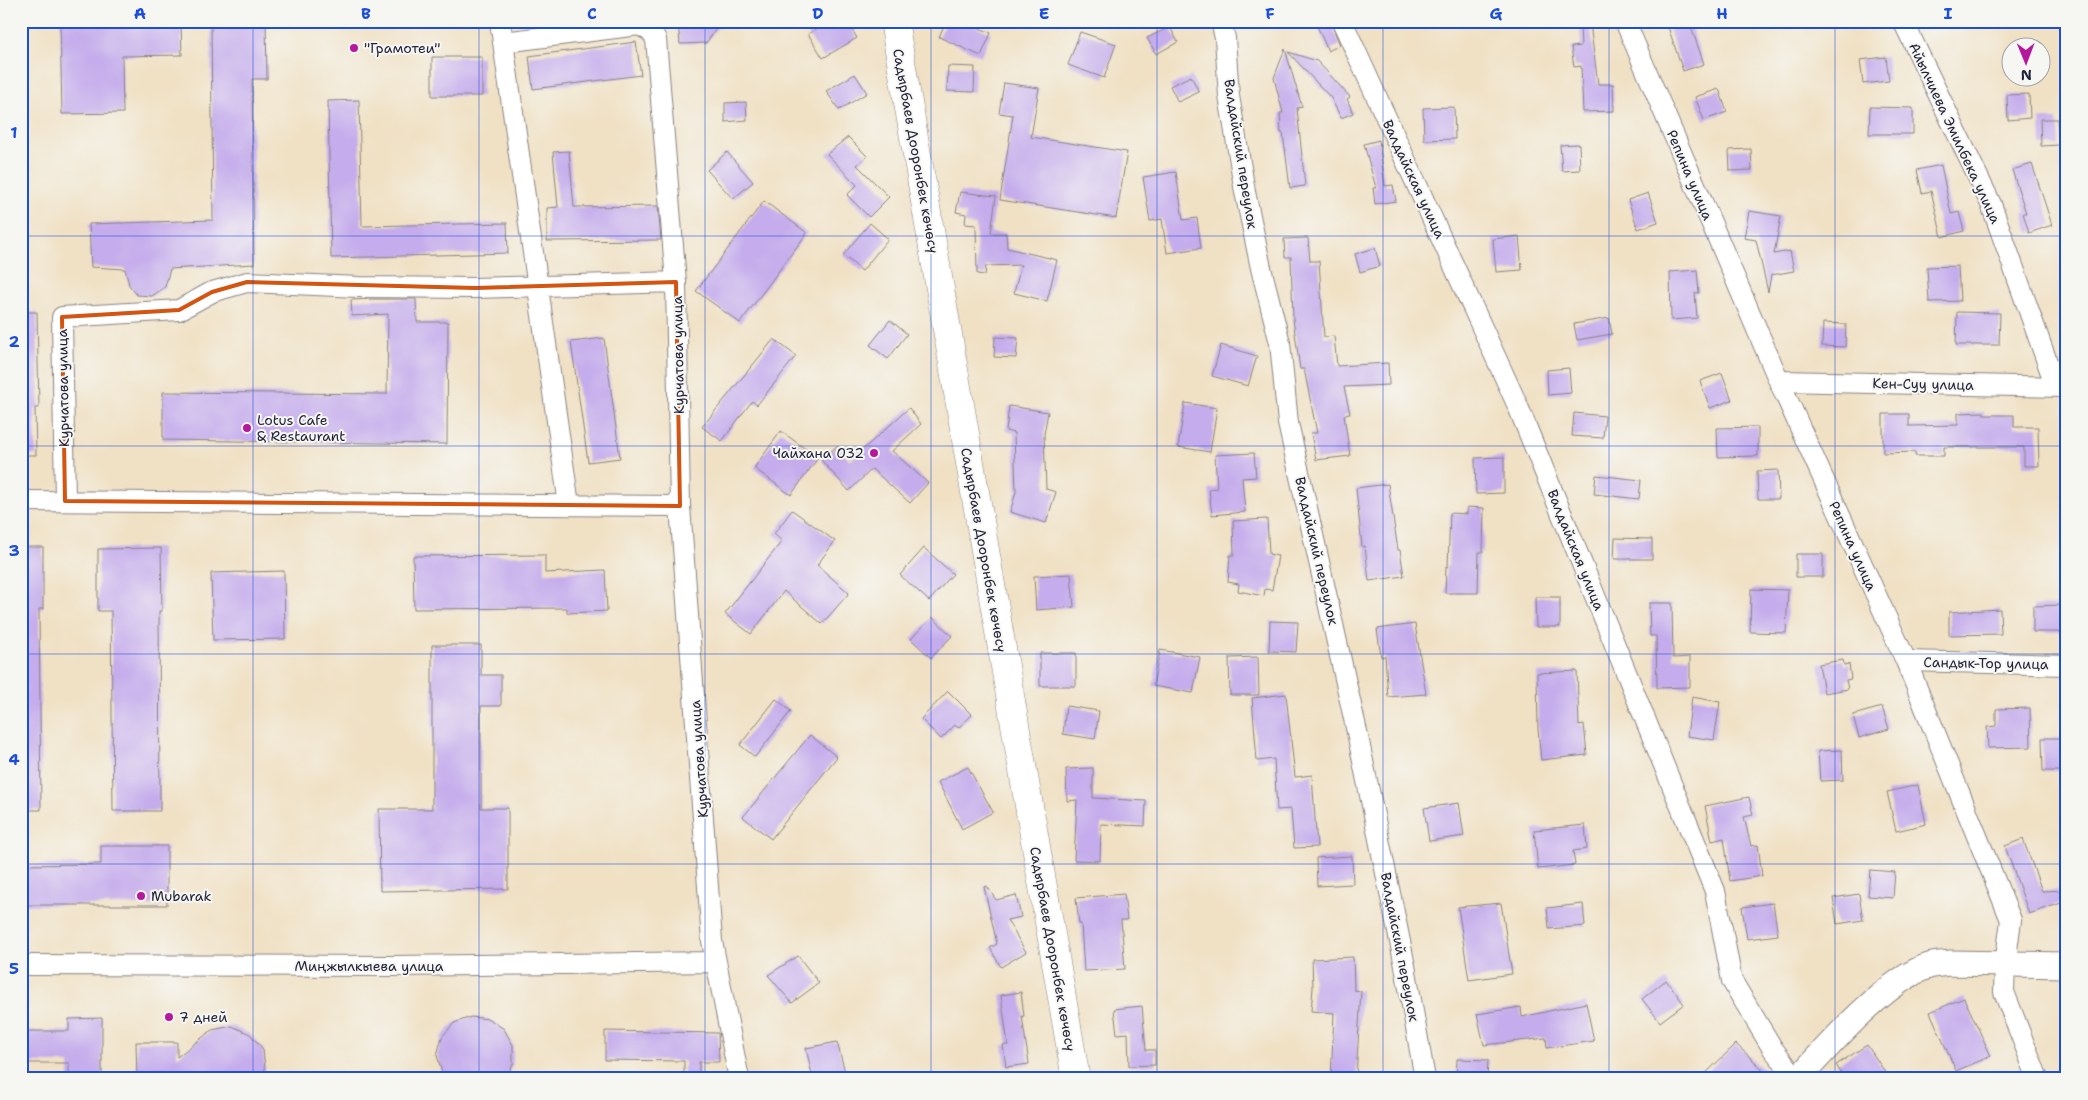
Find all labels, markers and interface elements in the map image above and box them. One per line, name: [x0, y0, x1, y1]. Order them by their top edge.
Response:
text: A: [134, 3, 146, 24]
text: B: [361, 3, 371, 24]
text: C: [587, 3, 597, 24]
text: D: [812, 3, 824, 24]
text: E: [1039, 3, 1049, 24]
text: F: [1265, 3, 1275, 24]
text: G: [1490, 3, 1503, 24]
text: H: [1716, 3, 1728, 24]
text: I: [1944, 3, 1953, 24]
north arrow: [2000, 38, 2050, 88]
place label: "Грамотеи": [364, 39, 440, 57]
street label: Айылчиева Эмилбека улица: [1905, 40, 2005, 227]
marker: "Грамотеи": [348, 42, 360, 54]
street label: Садырбаев Дооронбек көчөсү: [889, 47, 943, 255]
text: N: [2021, 66, 2032, 84]
street label: Валдайский переулок: [1220, 78, 1262, 231]
street label: Валдайская улица: [1379, 117, 1450, 241]
text: 1: [10, 122, 18, 143]
street label: Репина улица: [1663, 127, 1717, 223]
street label: Курчатова улица: [668, 296, 688, 414]
street label: Курчатова улица: [53, 329, 73, 447]
text: 2: [8, 331, 20, 352]
street label: Кен-Суу улица: [1872, 374, 1974, 394]
place label: Lotus Cafe & Restaurant: [257, 411, 345, 445]
marker: Lotus Cafe & Restaurant: [241, 422, 253, 434]
place label: Чайхана 032: [772, 444, 864, 462]
street label: Садырбаев Дооронбек көчөсү: [957, 446, 1011, 654]
marker: Чайхана 032: [868, 447, 880, 459]
street label: Валдайский переулок: [1291, 475, 1343, 627]
street label: Валдайская улица: [1544, 487, 1609, 613]
street label: Репина улица: [1825, 498, 1881, 594]
text: 3: [8, 540, 20, 561]
street label: Сандык-Тор улица: [1923, 653, 2049, 673]
street label: Курчатова улица: [686, 699, 712, 819]
text: 4: [8, 749, 20, 770]
street label: Садырбаев Дооронбек көчөсү: [1026, 845, 1080, 1053]
street label: Валдайский переулок: [1377, 871, 1423, 1024]
place label: Mubarak: [151, 887, 211, 905]
marker: Mubarak: [135, 890, 147, 902]
street label: Миңжылкыева улица: [294, 957, 444, 975]
text: 5: [9, 958, 19, 979]
place label: 7 дней: [179, 1008, 227, 1026]
marker: 7 дней: [163, 1011, 175, 1023]

